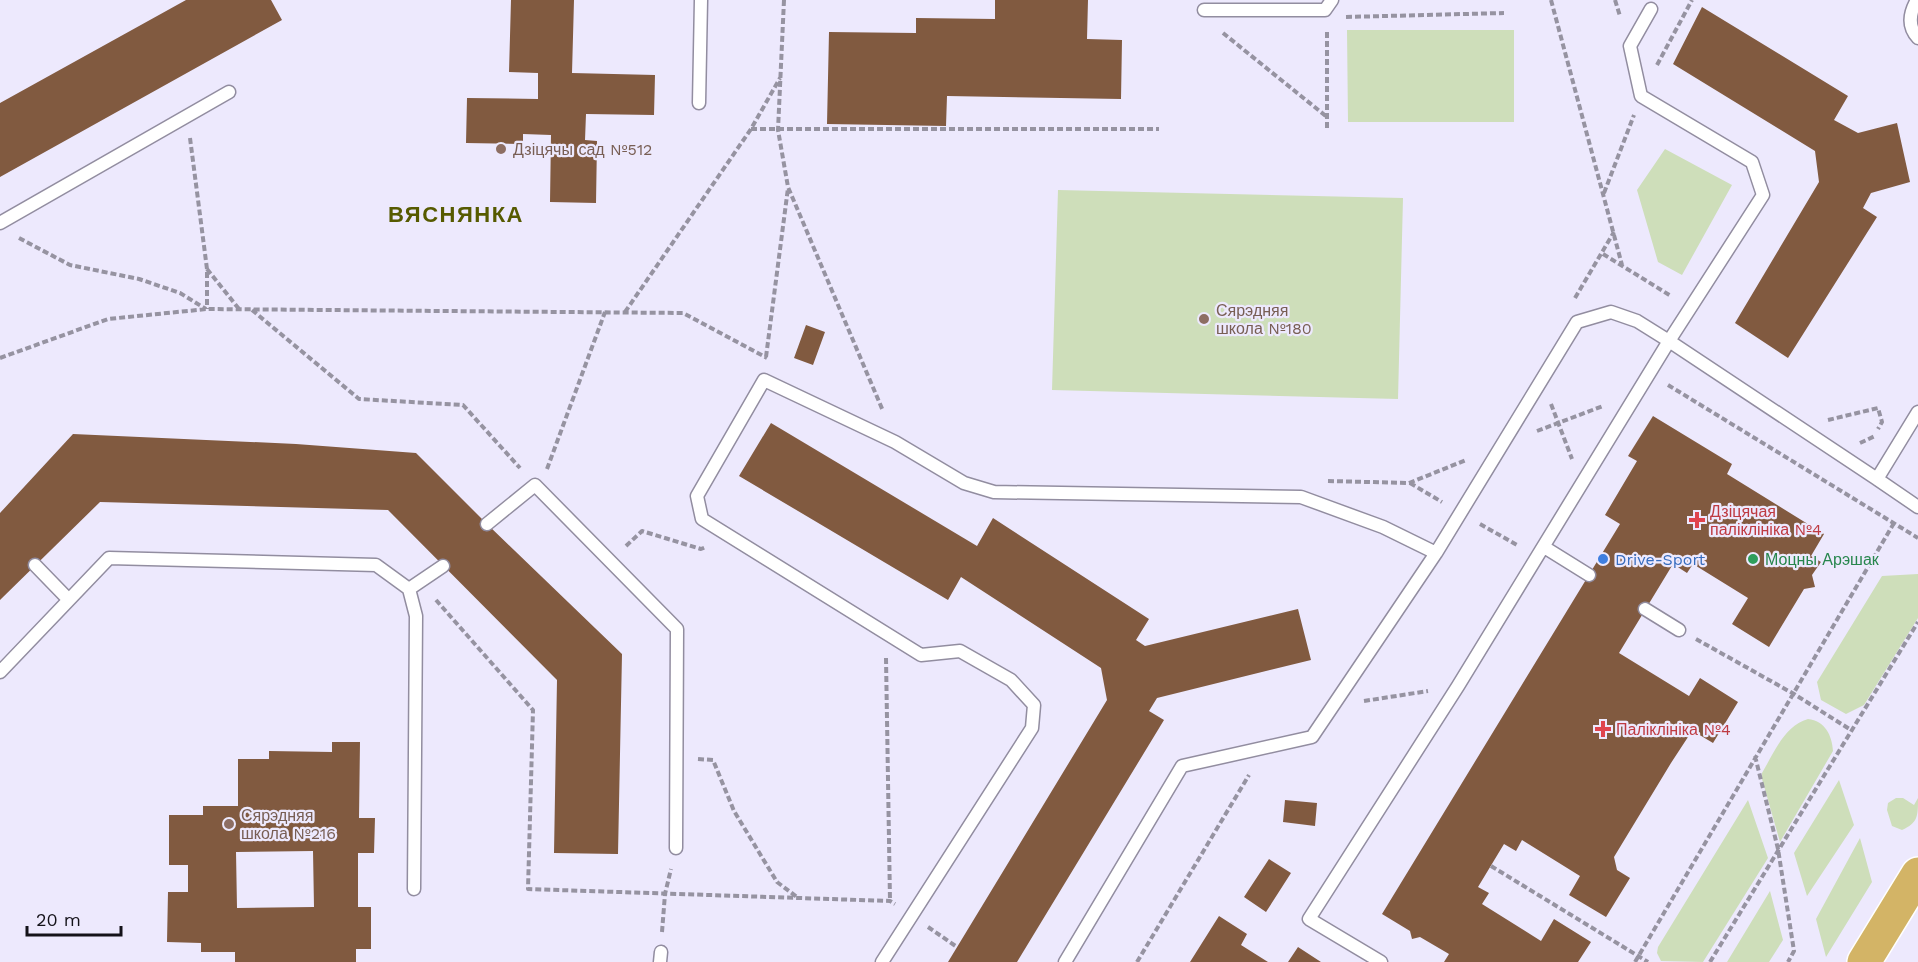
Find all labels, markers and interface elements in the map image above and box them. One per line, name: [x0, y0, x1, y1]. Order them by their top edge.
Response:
place label: Дзіцячы сад №512: [513, 140, 652, 159]
marker: Дзіцячы сад №512: [494, 142, 508, 156]
district label: ВЯСНЯНКА: [388, 202, 524, 227]
place label: Сярэдняя школа №180: [1216, 301, 1312, 338]
marker: Сярэдняя школа №180: [1197, 312, 1211, 326]
place label: Дзіцячая паліклініка №4: [1710, 502, 1822, 539]
marker: Дзіцячая паліклініка №4: [1688, 511, 1706, 529]
place label: Drive-Sport: [1615, 550, 1705, 569]
place label: Моцны Арэшак: [1765, 550, 1880, 569]
marker: Drive-Sport: [1596, 552, 1610, 566]
marker: Моцны Арэшак: [1746, 552, 1760, 566]
marker: Паліклініка №4: [1594, 720, 1612, 738]
place label: Паліклініка №4: [1616, 720, 1731, 739]
place label: Сярэдняя школа №216: [241, 806, 336, 843]
marker: Сярэдняя школа №216: [222, 817, 236, 831]
scale bar: [27, 899, 122, 937]
text: 20 m: [36, 909, 81, 930]

